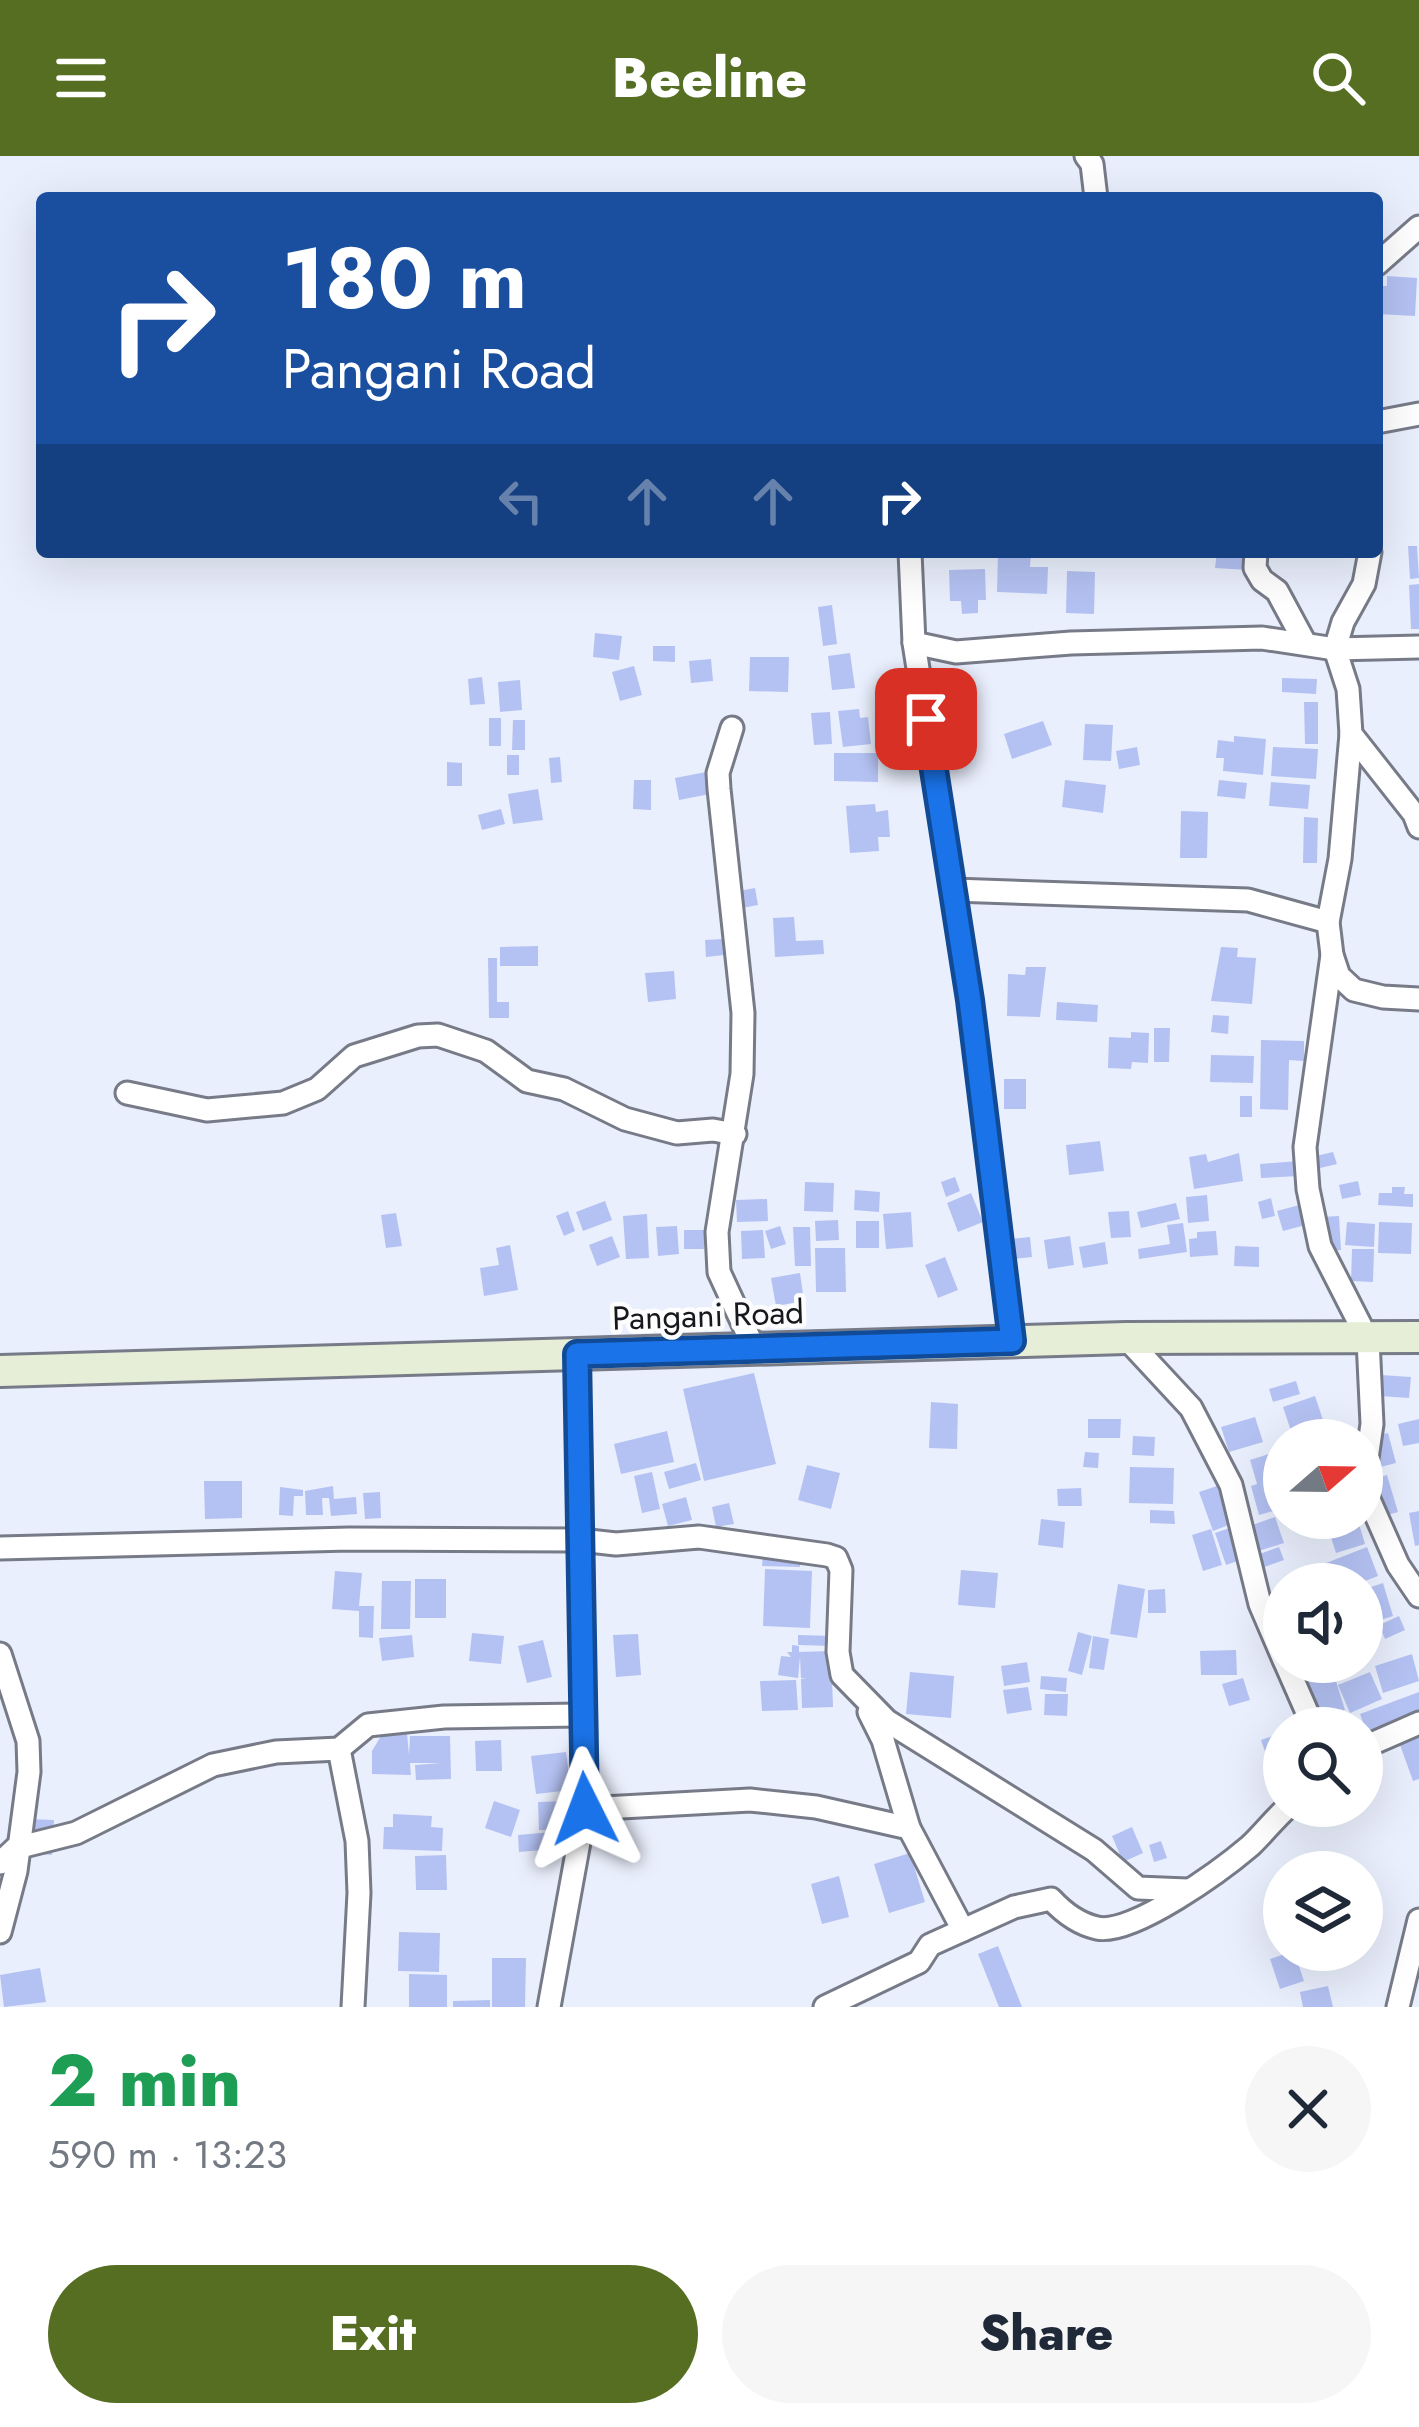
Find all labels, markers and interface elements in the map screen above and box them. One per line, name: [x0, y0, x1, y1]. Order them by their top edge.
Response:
text: Beeline: [612, 39, 807, 117]
icon: menu: [48, 45, 114, 111]
icon: search: [1305, 45, 1371, 111]
text: 180 m: [282, 218, 527, 340]
icon: right: [84, 240, 240, 396]
text: Pangani Road: [282, 330, 596, 408]
icon: left: [488, 468, 554, 534]
icon: ahead: [614, 468, 680, 534]
icon: ahead: [740, 468, 806, 534]
icon: right: [866, 468, 932, 534]
pin: [875, 668, 977, 770]
icon: arrive: [893, 686, 959, 752]
street label: Pangani Road: [611, 1288, 805, 1342]
north arrow: [1263, 1419, 1383, 1539]
map controls: [1263, 1419, 1383, 1971]
button: sound: [1263, 1563, 1383, 1683]
button: search: [1263, 1707, 1383, 1827]
position arrow: [522, 1746, 648, 1872]
button: layers: [1263, 1851, 1383, 1971]
text: 2 min: [48, 2029, 241, 2133]
button: close: [1245, 2046, 1371, 2172]
text: 590 m · 13:23: [48, 2126, 287, 2183]
button: Exit: [48, 2265, 698, 2403]
button: Share: [722, 2265, 1371, 2403]

